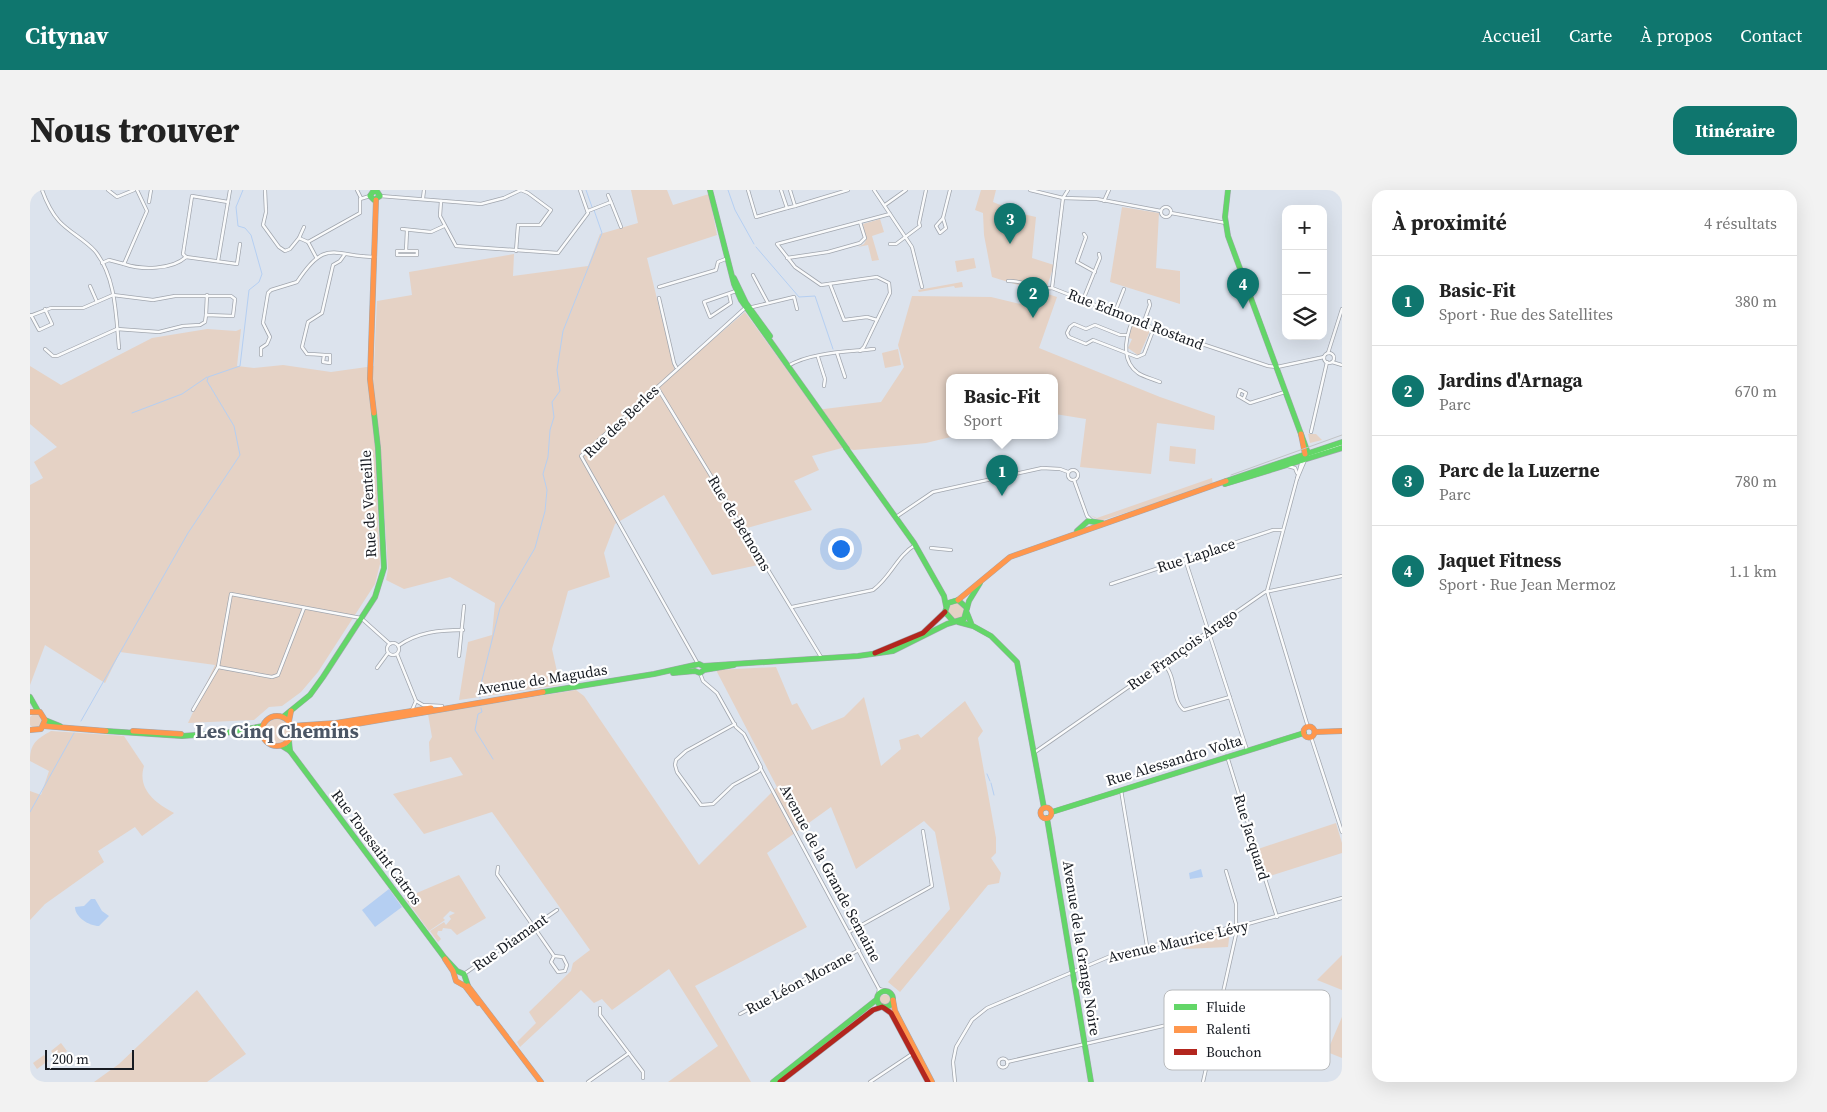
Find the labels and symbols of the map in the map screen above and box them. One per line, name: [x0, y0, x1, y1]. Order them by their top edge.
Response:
pin: 3: [994, 203, 1026, 244]
pin: 4: [1227, 268, 1259, 309]
pin: 2: [1017, 277, 1049, 318]
street label: Rue Edmond Rostand: [1065, 283, 1207, 355]
street label: Rue des Berles: [579, 380, 663, 462]
street label: Rue de Venteille: [355, 449, 381, 558]
pin: 1: [986, 455, 1018, 496]
street label: Rue de Betnoms: [703, 471, 777, 575]
street label: Rue Laplace: [1154, 532, 1238, 578]
your location: [828, 536, 854, 562]
street label: Rue François Arago: [1123, 603, 1241, 695]
street label: Avenue de Magudas: [475, 658, 609, 700]
district label: Les Cinq Chemins: [195, 717, 359, 745]
street label: Rue Alessandro Volta: [1103, 729, 1245, 791]
street label: Avenue de la Grande Semaine: [775, 781, 887, 966]
street label: Rue Toussaint Catros: [327, 785, 427, 909]
street label: Rue Jacquard: [1229, 791, 1275, 883]
street label: Avenue de la Grange Noire: [1058, 859, 1106, 1037]
street label: Rue Diamant: [468, 908, 552, 976]
street label: Avenue Maurice Lévy: [1106, 915, 1251, 967]
street label: Rue Léon Morane: [742, 945, 857, 1019]
legend: [1164, 990, 1330, 1070]
text: Fluide: [1206, 997, 1246, 1017]
text: Ralenti: [1206, 1019, 1251, 1039]
text: Bouchon: [1206, 1042, 1262, 1062]
scale bar: [45, 1047, 134, 1070]

